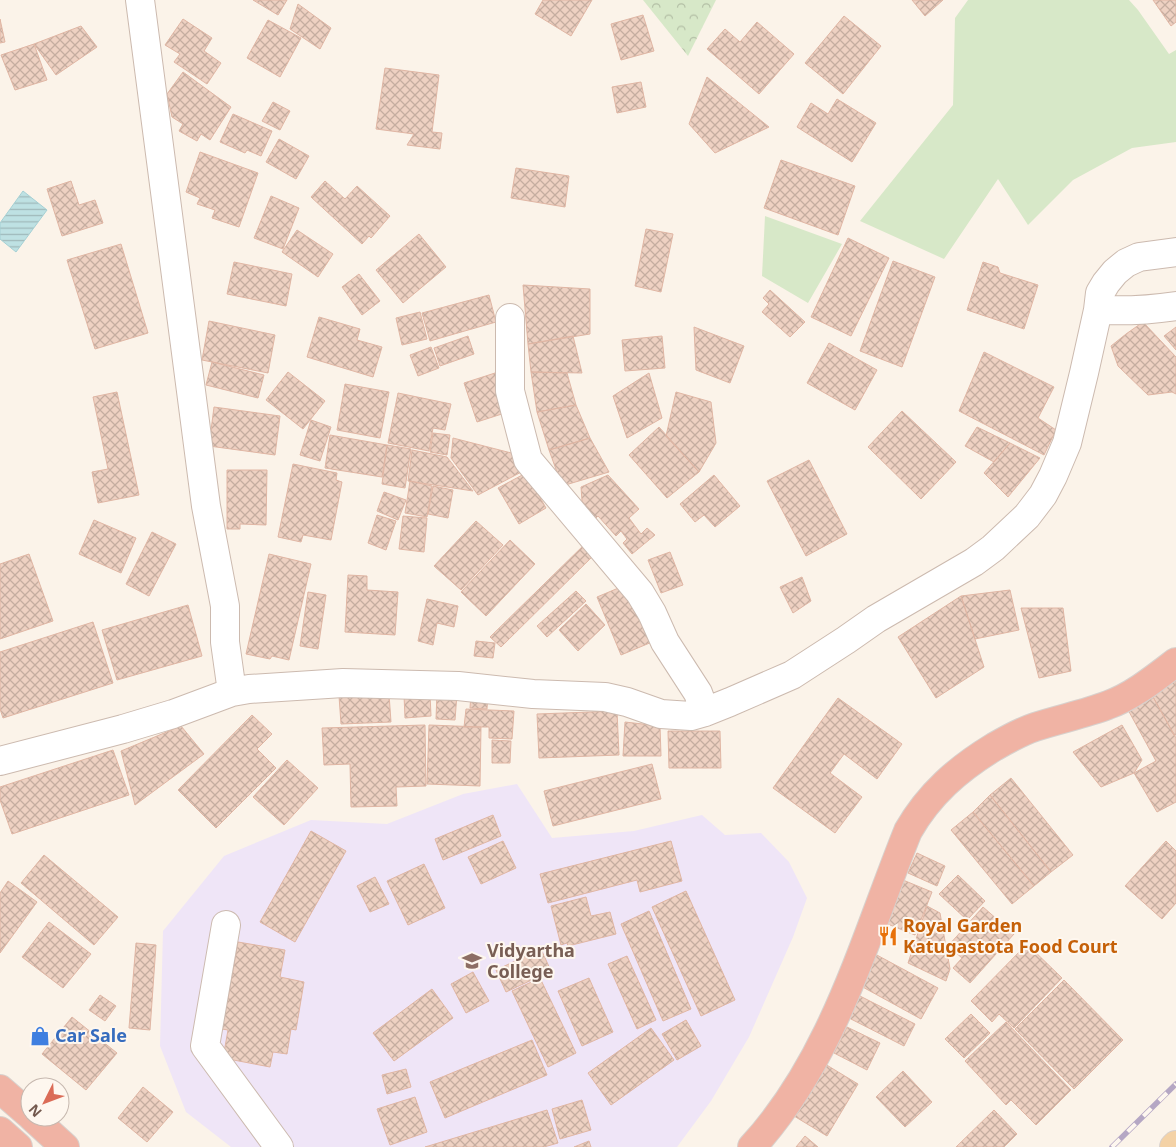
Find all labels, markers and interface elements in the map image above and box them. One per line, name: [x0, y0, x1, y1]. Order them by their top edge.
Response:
place label: Royal Garden Katugastota Food Court: [903, 913, 1118, 958]
restaurant icon: Royal Garden Katugastota Food Court: [877, 925, 899, 947]
place label: Vidyartha College: [487, 938, 575, 983]
school or university icon: Vidyartha College: [461, 950, 483, 972]
place label: Car Sale: [55, 1023, 127, 1047]
shop icon: Car Sale: [29, 1025, 51, 1047]
north arrow: [20, 1077, 70, 1127]
text: N: [24, 1100, 46, 1122]

